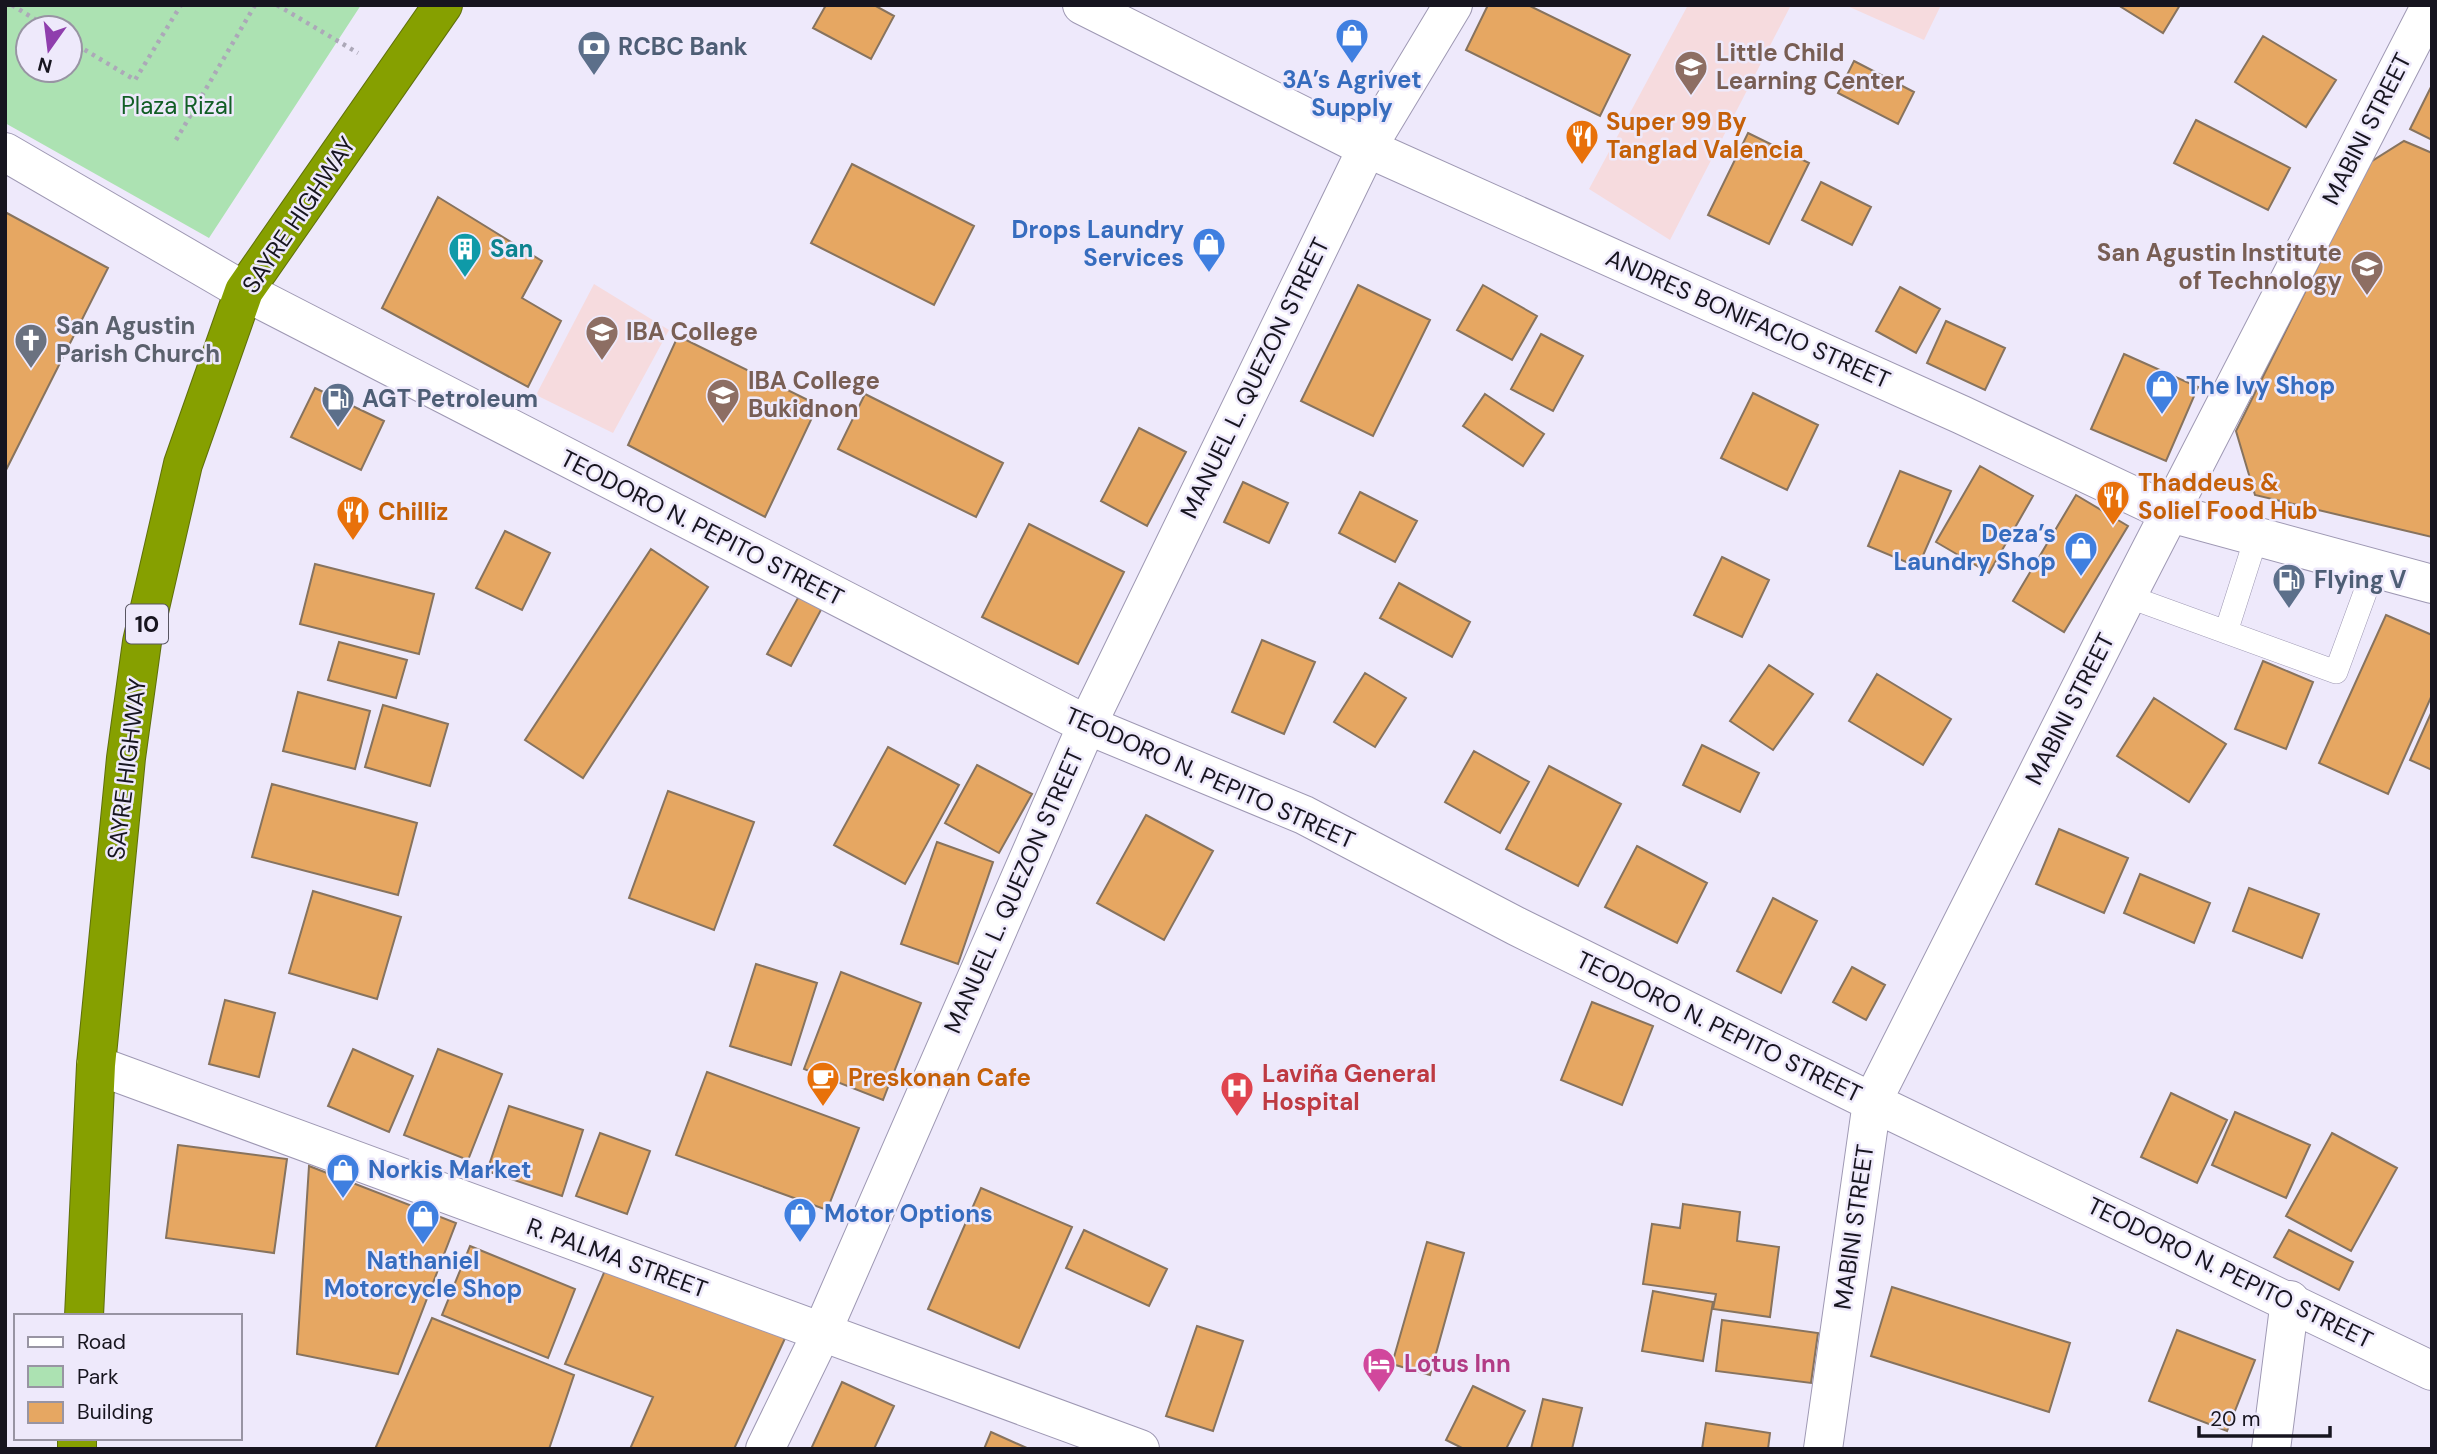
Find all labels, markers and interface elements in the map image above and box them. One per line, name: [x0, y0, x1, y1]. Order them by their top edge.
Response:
north arrow: [14, 14, 84, 84]
shop icon: 3A’s Agrivet Supply: [1333, 16, 1371, 65]
bank icon: RCBC Bank: [575, 28, 613, 77]
place label: RCBC Bank: [618, 31, 748, 62]
place label: Little Child Learning Center: [1716, 37, 1905, 96]
school or university icon: Little Child Learning Center: [1672, 48, 1710, 97]
street label: MABINI STREET: [2315, 48, 2418, 210]
text: N: [35, 51, 55, 79]
place label: 3A’s Agrivet Supply: [1282, 64, 1422, 123]
park label: Plaza Rizal: [121, 90, 233, 121]
place label: Super 99 By Tanglad Valencia: [1606, 106, 1804, 165]
restaurant icon: Super 99 By Tanglad Valencia: [1563, 117, 1601, 166]
street label: SAYRE HIGHWAY: [235, 130, 362, 299]
place label: Drops Laundry Services: [1012, 214, 1184, 273]
shop icon: Drops Laundry Services: [1190, 225, 1228, 274]
building icon: San: [446, 230, 484, 279]
street label: MANUEL L. QUEZON STREET: [1173, 232, 1336, 523]
place label: San: [490, 233, 533, 264]
place label: San Agustin Institute of Technology: [2097, 237, 2342, 296]
street label: ANDRES BONIFACIO STREET: [1601, 242, 1895, 395]
school or university icon: San Agustin Institute of Technology: [2348, 248, 2386, 297]
place label: San Agustin Parish Church: [56, 310, 220, 369]
school or university icon: IBA College: [583, 313, 621, 362]
place label: IBA College: [626, 316, 758, 347]
church icon: San Agustin Parish Church: [12, 321, 50, 370]
place label: IBA College Bukidnon: [748, 365, 880, 424]
shop icon: The Ivy Shop: [2143, 367, 2181, 416]
place label: The Ivy Shop: [2186, 370, 2335, 401]
school or university icon: IBA College Bukidnon: [704, 376, 742, 425]
fuel station icon: AGT Petroleum: [319, 380, 357, 429]
place label: AGT Petroleum: [362, 383, 538, 414]
street label: TEODORO N. PEPITO STREET: [555, 442, 849, 613]
place label: Thaddeus & Soliel Food Hub: [2138, 467, 2318, 526]
restaurant icon: Thaddeus & Soliel Food Hub: [2094, 478, 2132, 527]
restaurant icon: Chilliz: [334, 493, 372, 542]
place label: Chilliz: [378, 496, 448, 527]
place label: Deza’s Laundry Shop: [1894, 518, 2056, 577]
shop icon: Deza’s Laundry Shop: [2062, 529, 2100, 578]
fuel station icon: Flying V: [2270, 561, 2308, 610]
place label: Flying V: [2314, 564, 2407, 595]
road number: 10: [126, 604, 168, 644]
street label: MABINI STREET: [2018, 628, 2121, 790]
street label: SAYRE HIGHWAY: [100, 676, 153, 861]
street label: TEODORO N. PEPITO STREET: [1060, 700, 1360, 856]
street label: MANUEL L. QUEZON STREET: [937, 744, 1090, 1038]
street label: TEODORO N. PEPITO STREET: [1571, 944, 1867, 1109]
place label: Laviña General Hospital: [1262, 1058, 1436, 1117]
cafe icon: Preskonan Cafe: [804, 1059, 842, 1108]
place label: Preskonan Cafe: [848, 1062, 1031, 1093]
hospital icon: Laviña General Hospital: [1218, 1069, 1256, 1118]
street label: MABINI STREET: [1827, 1142, 1880, 1312]
shop icon: Norkis Market: [324, 1151, 362, 1200]
place label: Norkis Market: [368, 1154, 532, 1185]
street label: TEODORO N. PEPITO STREET: [2082, 1190, 2378, 1355]
shop icon: Motor Options: [781, 1195, 819, 1244]
shop icon: Nathaniel Motorcycle Shop: [404, 1197, 442, 1246]
place label: Motor Options: [824, 1198, 993, 1229]
street label: R. PALMA STREET: [523, 1210, 712, 1305]
place label: Nathaniel Motorcycle Shop: [324, 1245, 522, 1304]
legend: [14, 1314, 242, 1440]
text: Road: [77, 1328, 126, 1356]
hotel icon: Lotus Inn: [1360, 1345, 1398, 1394]
place label: Lotus Inn: [1404, 1348, 1511, 1379]
text: Park: [77, 1363, 119, 1391]
scale bar: [2199, 1394, 2330, 1438]
text: Building: [77, 1398, 154, 1426]
text: 20 m: [2210, 1405, 2261, 1433]

